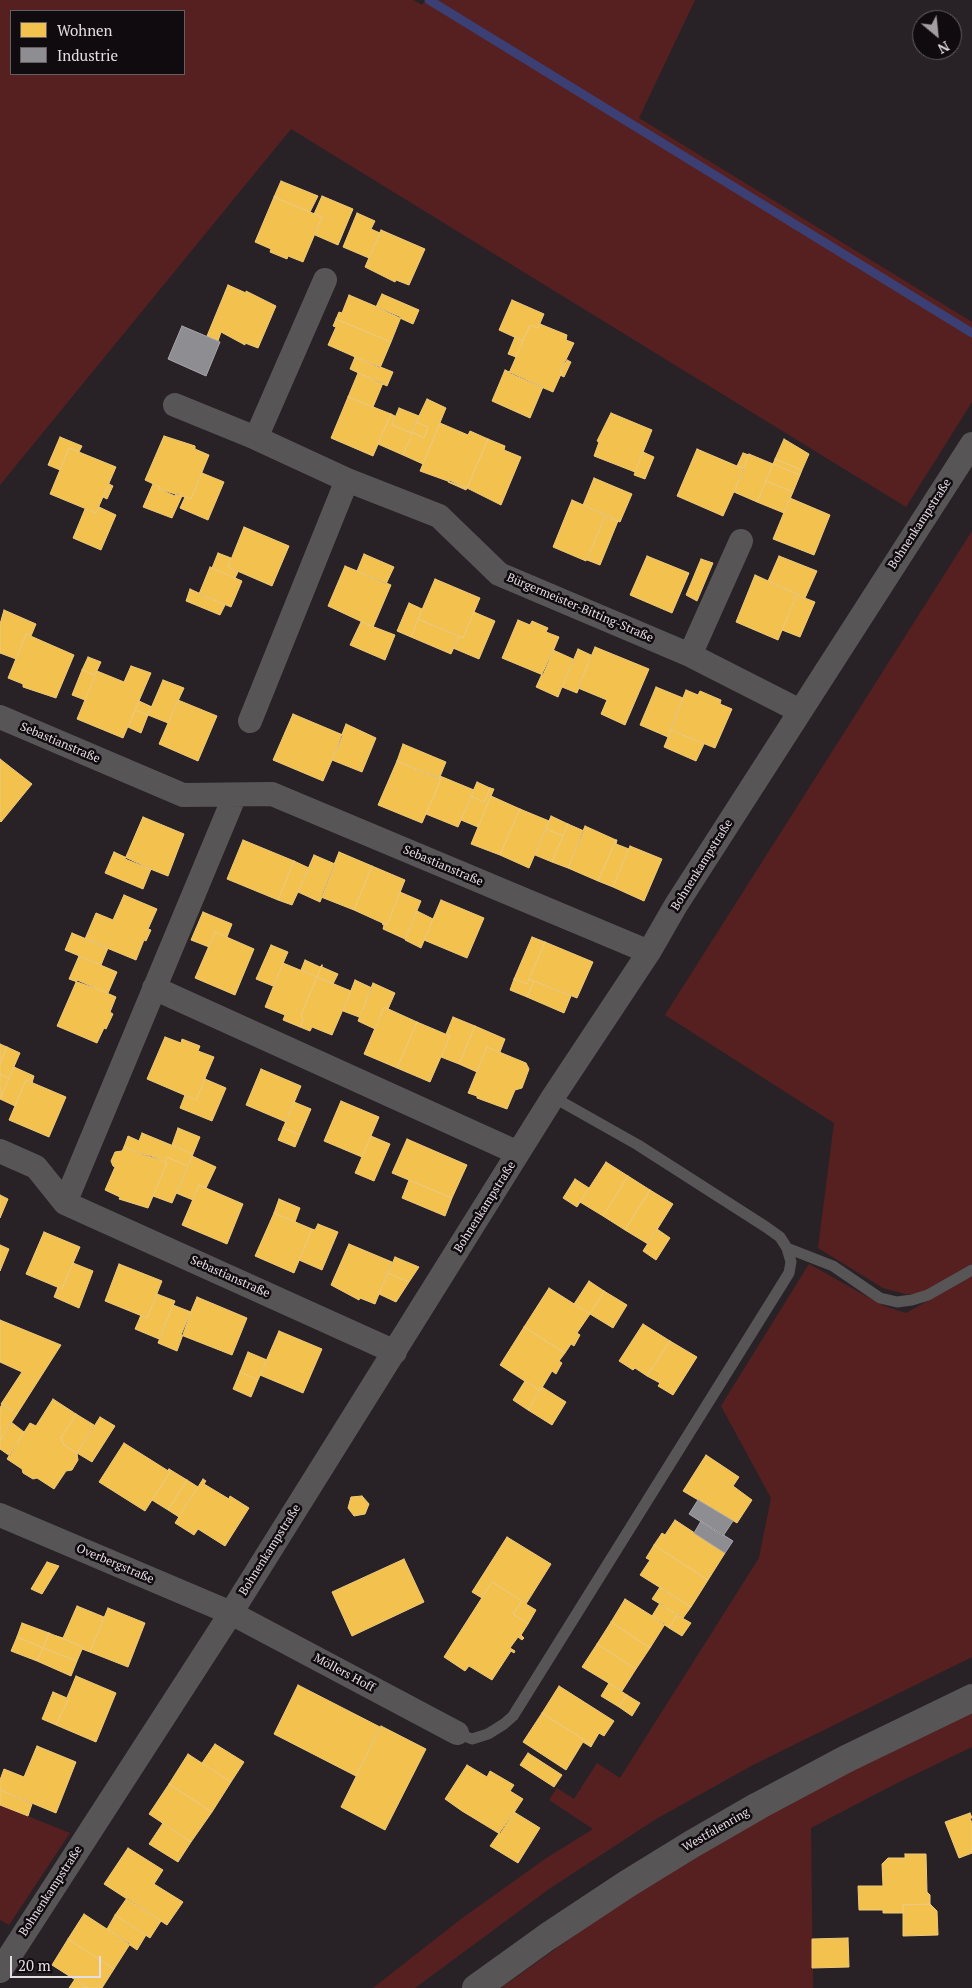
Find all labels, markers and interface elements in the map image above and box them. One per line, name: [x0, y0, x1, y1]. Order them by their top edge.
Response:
legend: [10, 10, 185, 75]
north arrow: [912, 10, 962, 60]
text: Wohnen: [57, 20, 113, 40]
text: N: [935, 37, 953, 59]
text: Industrie: [57, 45, 118, 65]
street label: Bohnenkampstraße: [885, 476, 955, 572]
street label: Bürgermeister-Bitting-Straße: [504, 570, 656, 646]
street label: Sebastianstraße: [18, 720, 102, 766]
street label: Bohnenkampstraße: [668, 817, 736, 913]
street label: Sebastianstraße: [401, 843, 485, 889]
street label: Bohnenkampstraße: [451, 1159, 519, 1255]
street label: Sebastianstraße: [188, 1253, 272, 1301]
street label: Bohnenkampstraße: [236, 1502, 304, 1598]
street label: Overbergstraße: [74, 1541, 156, 1587]
street label: Möllers Hoff: [311, 1651, 377, 1695]
street label: Westfalenring: [680, 1805, 752, 1855]
street label: Bohnenkampstraße: [16, 1843, 86, 1939]
scale bar: [12, 1946, 104, 1978]
text: 20 m: [18, 1955, 51, 1975]

